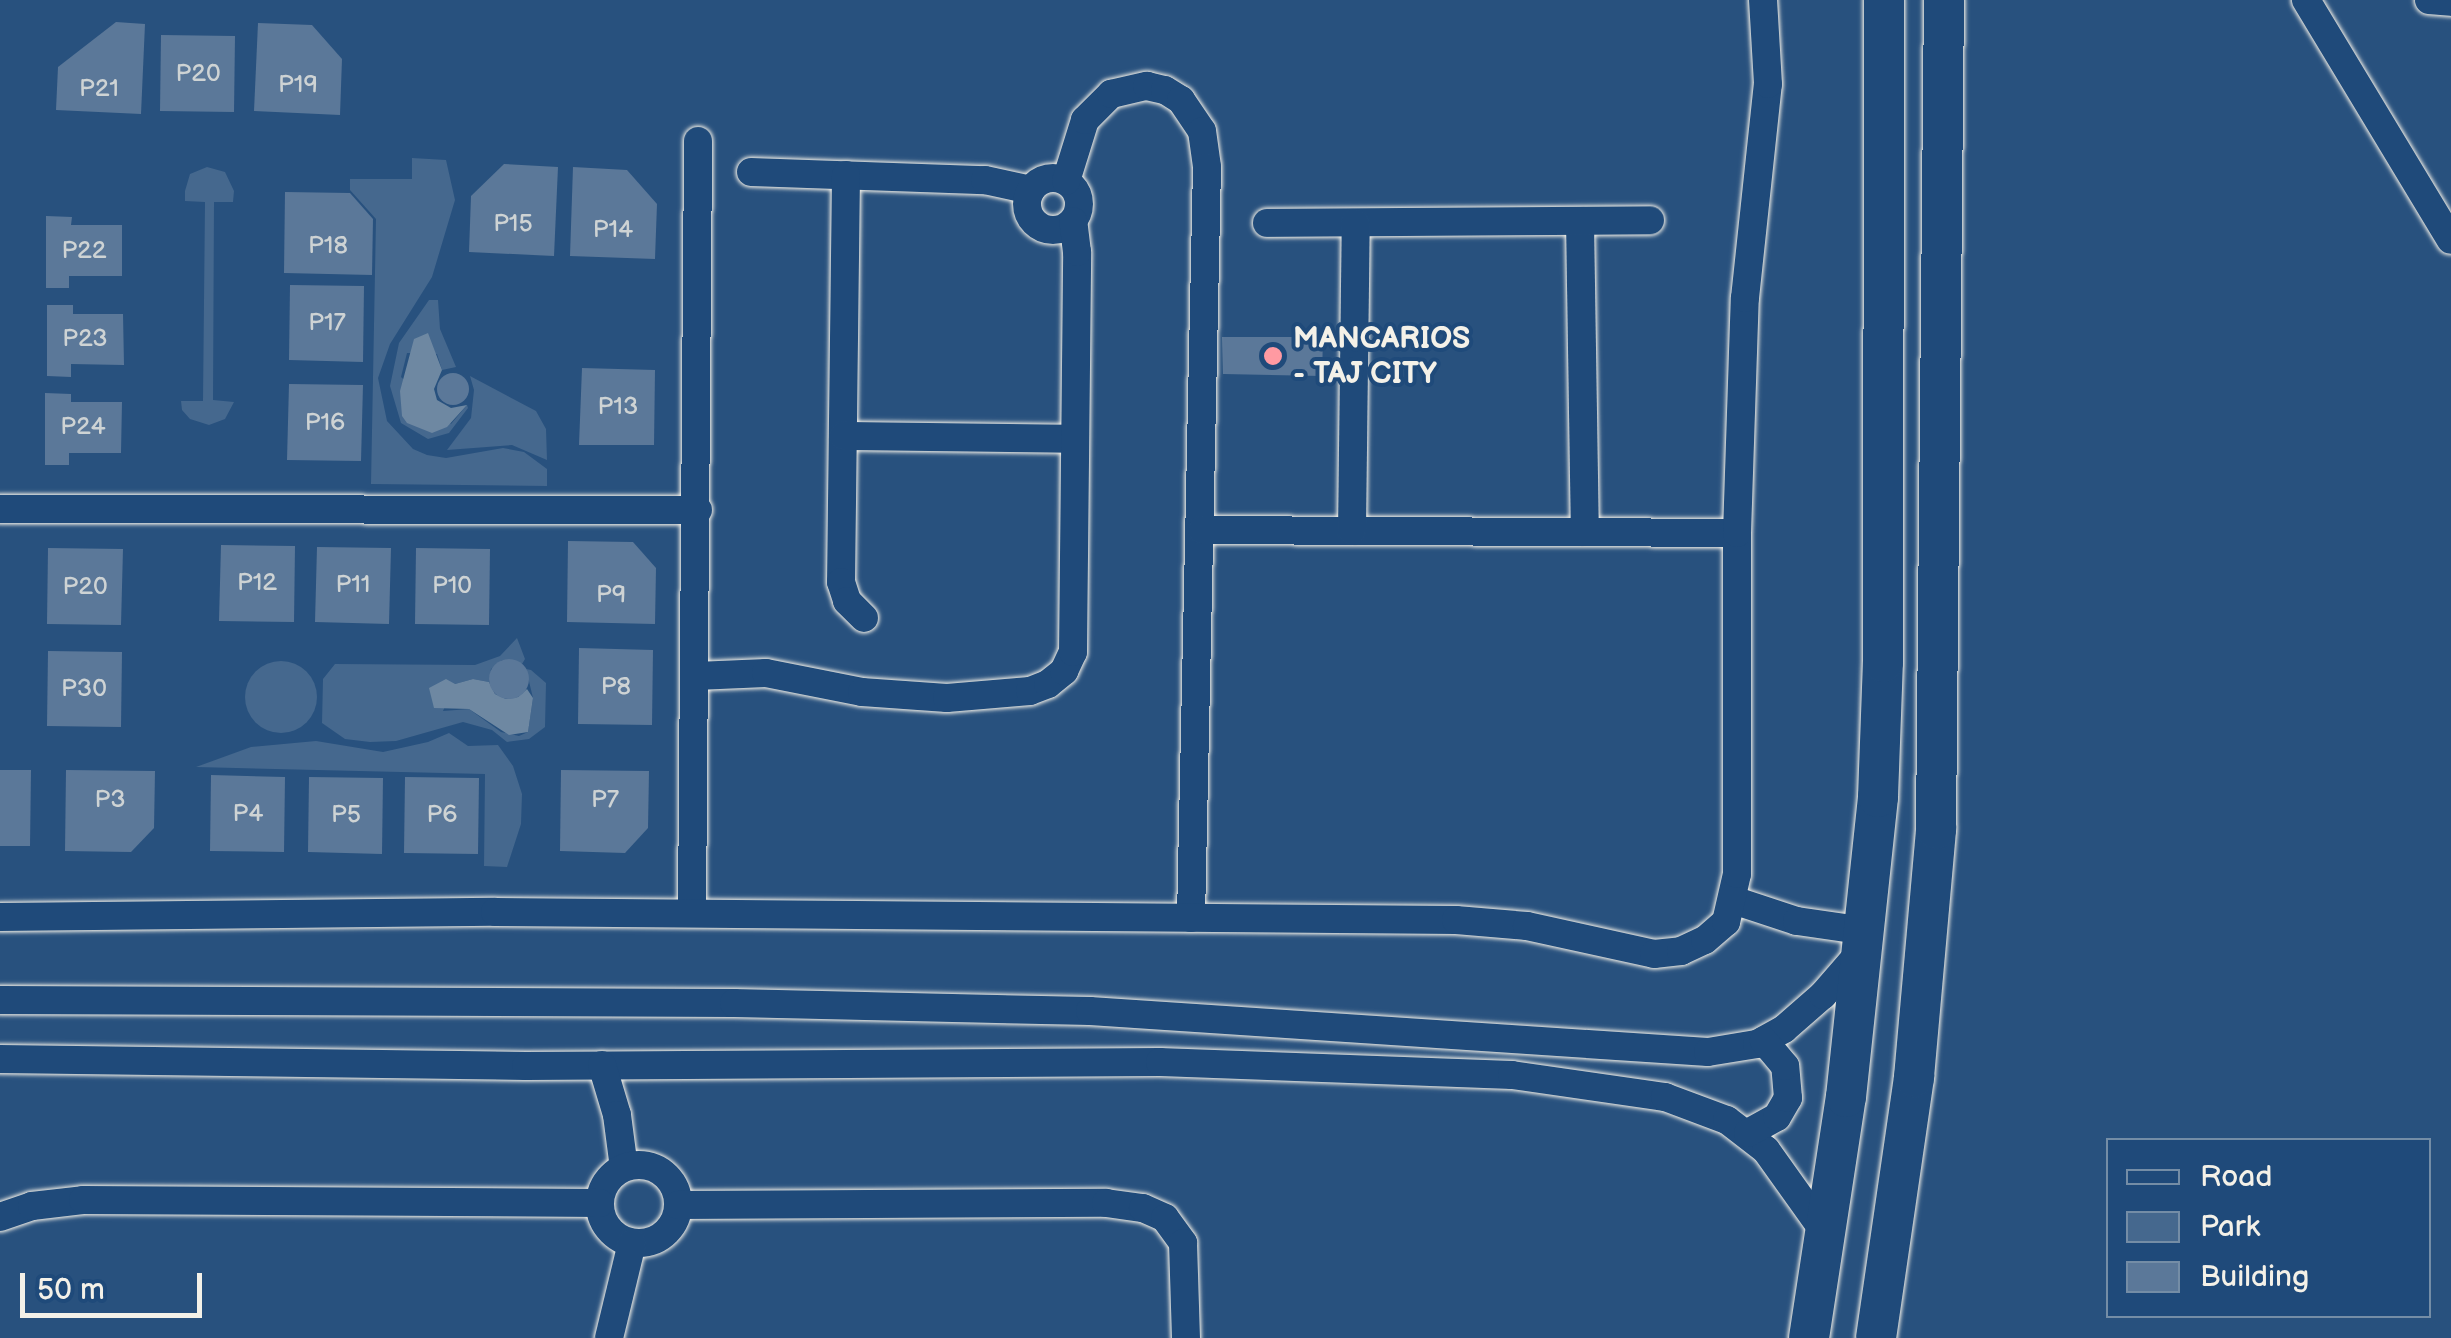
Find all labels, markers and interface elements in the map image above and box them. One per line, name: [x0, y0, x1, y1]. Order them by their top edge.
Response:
house number: P20: [175, 59, 221, 89]
house number: P19: [278, 70, 318, 100]
house number: P21: [79, 74, 119, 104]
house number: P15: [493, 209, 533, 239]
house number: P14: [593, 215, 633, 245]
house number: P18: [308, 231, 348, 261]
house number: P22: [61, 236, 107, 266]
house number: P17: [308, 308, 346, 338]
place label: MANCARIOS - TAJ CITY: [1293, 321, 1470, 392]
house number: P23: [62, 324, 108, 354]
marker: MANCARIOS - TAJ CITY: [1262, 345, 1284, 367]
house number: P13: [598, 392, 638, 422]
house number: P16: [305, 408, 345, 438]
house number: P24: [60, 412, 106, 442]
house number: P12: [237, 568, 277, 598]
house number: P11: [335, 570, 371, 600]
house number: P10: [432, 571, 472, 601]
house number: P20: [62, 572, 108, 602]
house number: P9: [596, 580, 626, 610]
house number: P8: [601, 672, 631, 702]
house number: P30: [61, 674, 107, 704]
house number: P3: [94, 785, 126, 815]
house number: P7: [591, 785, 619, 815]
house number: P4: [233, 799, 263, 829]
house number: P5: [331, 800, 361, 830]
house number: P6: [427, 800, 457, 830]
legend: [2106, 1138, 2431, 1318]
text: Road: [2200, 1159, 2273, 1195]
text: Park: [2200, 1209, 2260, 1245]
scale bar: [25, 1253, 208, 1315]
text: Building: [2200, 1259, 2309, 1295]
text: 50 m: [37, 1272, 105, 1308]

